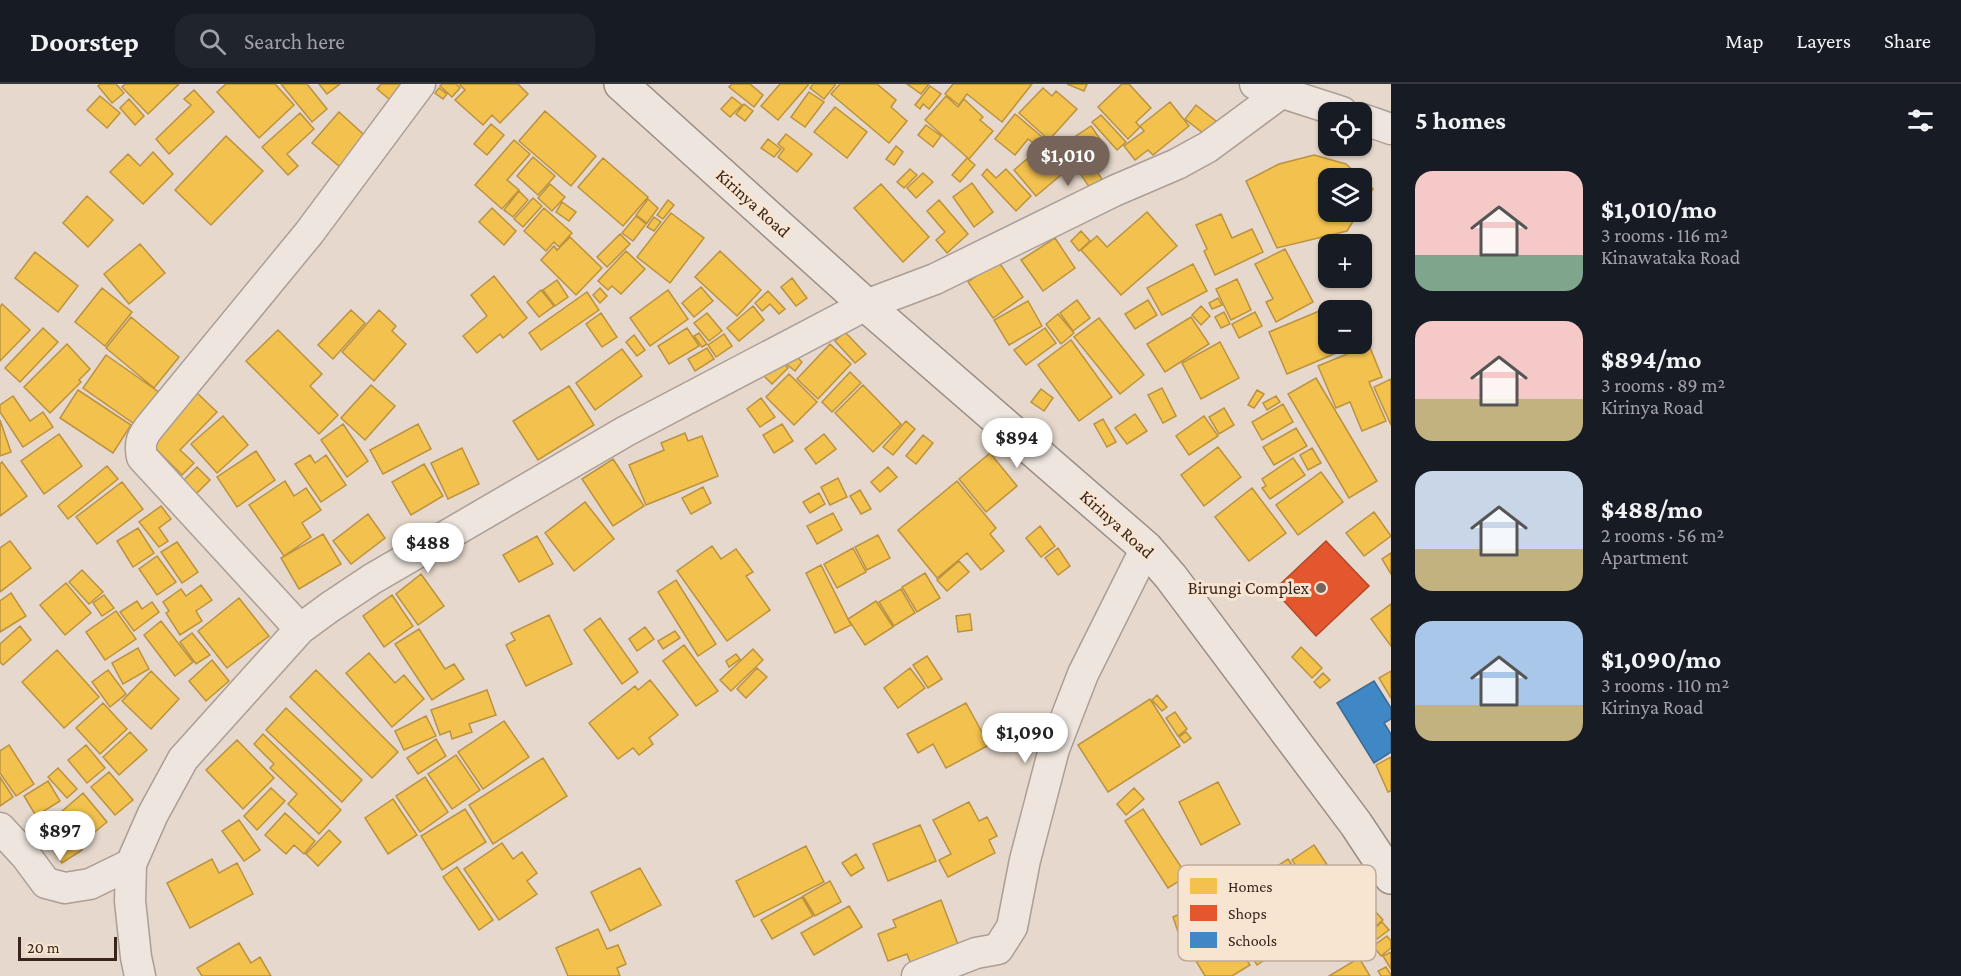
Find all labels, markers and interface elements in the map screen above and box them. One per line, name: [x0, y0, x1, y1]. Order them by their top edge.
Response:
search box: [175, 14, 595, 68]
icon: search: [196, 25, 229, 58]
text: Doorstep: [30, 26, 139, 57]
text: Search here: [244, 29, 345, 54]
text: Map: [1725, 29, 1764, 53]
text: Layers: [1797, 29, 1851, 53]
text: Share: [1884, 29, 1931, 53]
map controls: [1318, 102, 1372, 354]
button: locate: [1318, 102, 1372, 156]
icon: filters: [1904, 104, 1937, 137]
text: 5 homes: [1415, 106, 1506, 135]
pin: $1,010: [1019, 136, 1117, 187]
text: $1,010: [1041, 144, 1095, 166]
street label: Kirinya Road: [712, 165, 794, 242]
button: layers: [1318, 168, 1372, 222]
icon: home: [1463, 195, 1535, 267]
text: $1,010/mo: [1601, 195, 1717, 224]
text: 3 rooms · 116 m²: [1601, 224, 1728, 246]
button: +: [1318, 234, 1372, 288]
text: Kinawataka Road: [1601, 246, 1740, 268]
button: −: [1318, 300, 1372, 354]
icon: home: [1463, 345, 1535, 417]
text: $894/mo: [1601, 345, 1701, 374]
text: 3 rooms · 89 m²: [1601, 374, 1725, 396]
text: Kirinya Road: [1601, 396, 1703, 418]
pin: $894: [981, 418, 1053, 469]
text: $894: [996, 426, 1038, 448]
street label: Kirinya Road: [1076, 486, 1158, 563]
icon: home: [1463, 495, 1535, 567]
text: $488/mo: [1601, 495, 1703, 524]
pin: $488: [392, 523, 464, 574]
text: 2 rooms · 56 m²: [1601, 524, 1724, 546]
text: $488: [406, 531, 450, 553]
text: Apartment: [1601, 546, 1688, 568]
place label: Birungi Complex: [1188, 578, 1310, 598]
marker: Birungi Complex: [1314, 581, 1328, 595]
icon: home: [1463, 645, 1535, 717]
text: $1,090/mo: [1601, 645, 1721, 674]
text: 3 rooms · 110 m²: [1601, 674, 1729, 696]
text: Kirinya Road: [1601, 696, 1703, 718]
pin: $1,090: [976, 713, 1074, 764]
text: $1,090: [996, 721, 1054, 743]
pin: $897: [24, 811, 96, 862]
text: $897: [39, 819, 81, 841]
legend: [1178, 865, 1376, 961]
text: Homes: [1228, 878, 1273, 895]
text: Shops: [1228, 905, 1267, 923]
text: Schools: [1228, 932, 1277, 949]
scale bar: [18, 934, 117, 962]
text: 20 m: [27, 939, 60, 956]

